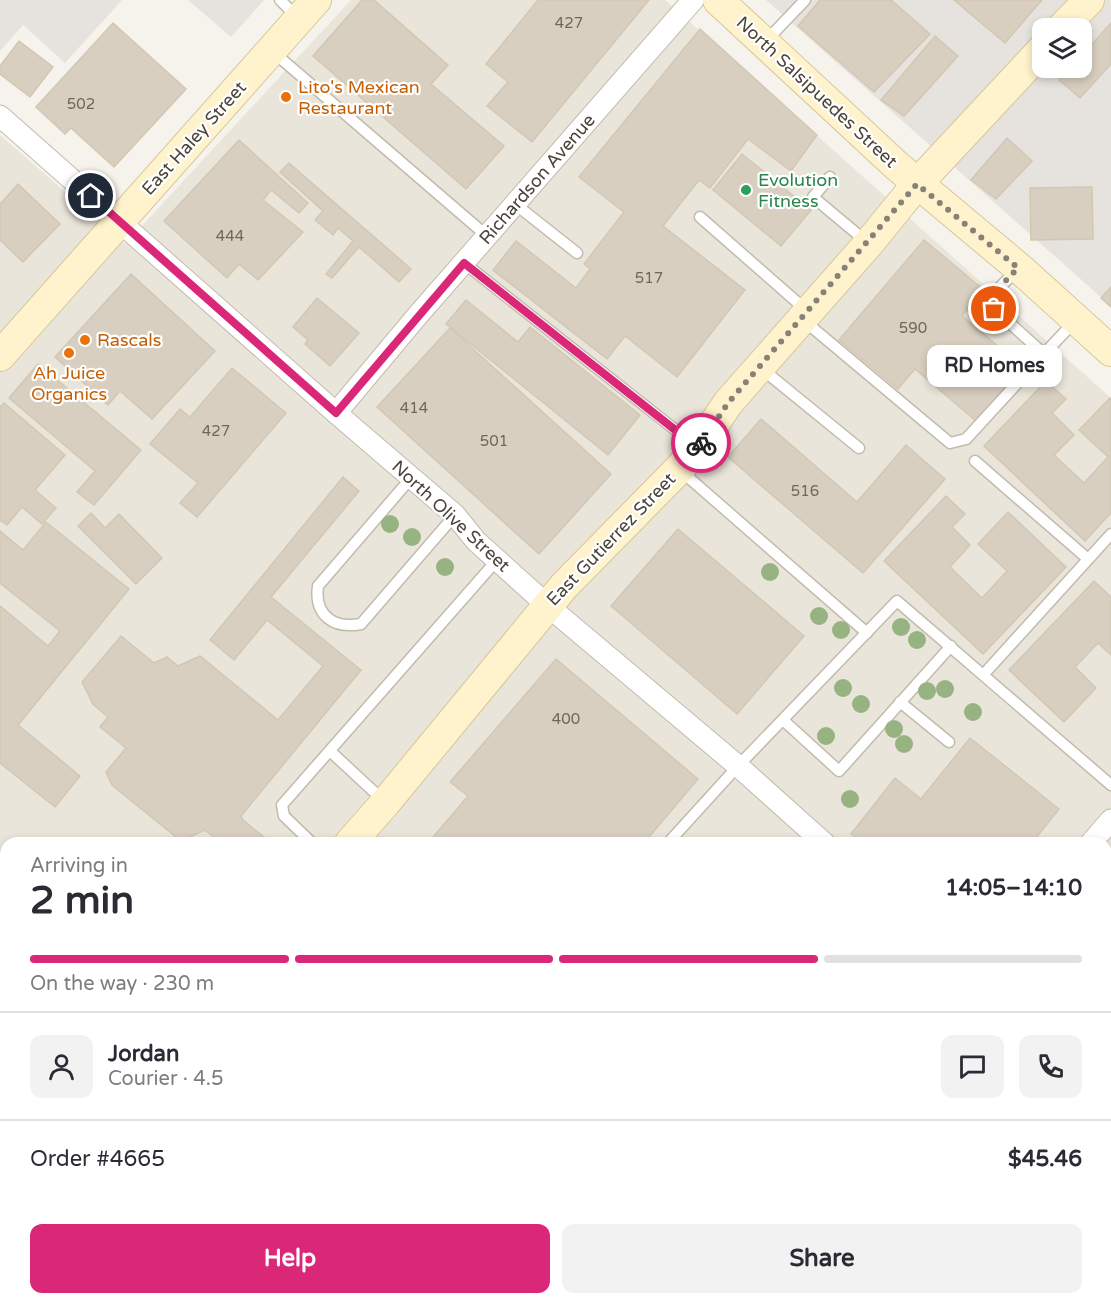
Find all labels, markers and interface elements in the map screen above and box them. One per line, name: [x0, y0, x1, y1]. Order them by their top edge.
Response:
street label: North Salsipuedes Street: [732, 12, 902, 172]
house number: 427: [555, 14, 583, 32]
map controls: [1032, 18, 1092, 78]
button: layers: [1032, 18, 1092, 78]
street label: East Haley Street: [137, 76, 251, 199]
place label: Lito's Mexican Restaurant: [298, 76, 420, 119]
marker: Lito's Mexican Restaurant: [279, 90, 293, 104]
house number: 502: [67, 95, 95, 113]
street label: Richardson Avenue: [474, 109, 600, 249]
place label: Evolution Fitness: [758, 169, 838, 212]
pin: [65, 170, 116, 221]
icon: home: [74, 179, 107, 212]
marker: Evolution Fitness: [739, 183, 753, 197]
house number: 444: [216, 227, 244, 245]
house number: 517: [635, 269, 663, 287]
pin: [968, 283, 1019, 334]
icon: bag: [977, 292, 1010, 325]
house number: 590: [899, 319, 927, 337]
place label: Rascals: [97, 329, 161, 351]
marker: Rascals: [78, 333, 92, 347]
callout: RD Homes: [926, 345, 1062, 387]
marker: Ah Juice Organics: [62, 346, 76, 360]
text: RD Homes: [944, 354, 1045, 378]
place label: Ah Juice Organics: [31, 362, 107, 405]
house number: 414: [400, 399, 428, 417]
courier: [671, 413, 731, 473]
house number: 427: [202, 422, 230, 440]
icon: bike: [685, 427, 718, 460]
house number: 501: [480, 432, 508, 450]
street label: North Olive Street: [387, 456, 515, 577]
street label: East Gutierrez Street: [542, 468, 680, 610]
house number: 516: [791, 482, 819, 500]
house number: 400: [552, 710, 580, 728]
text: Arriving in: [30, 854, 128, 878]
text: 14:05–14:10: [945, 875, 1082, 901]
text: 2 min: [30, 877, 134, 924]
text: On the way · 230 m: [30, 972, 214, 996]
button: person: [30, 1035, 93, 1098]
button: chat: [941, 1035, 1004, 1098]
button: phone: [1019, 1035, 1082, 1098]
text: Jordan: [108, 1041, 179, 1067]
text: Courier · 4.5: [108, 1067, 223, 1091]
text: Order #4665: [30, 1146, 165, 1172]
text: $45.46: [1008, 1146, 1082, 1172]
button: Help: [30, 1224, 550, 1293]
button: Share: [562, 1224, 1082, 1293]

